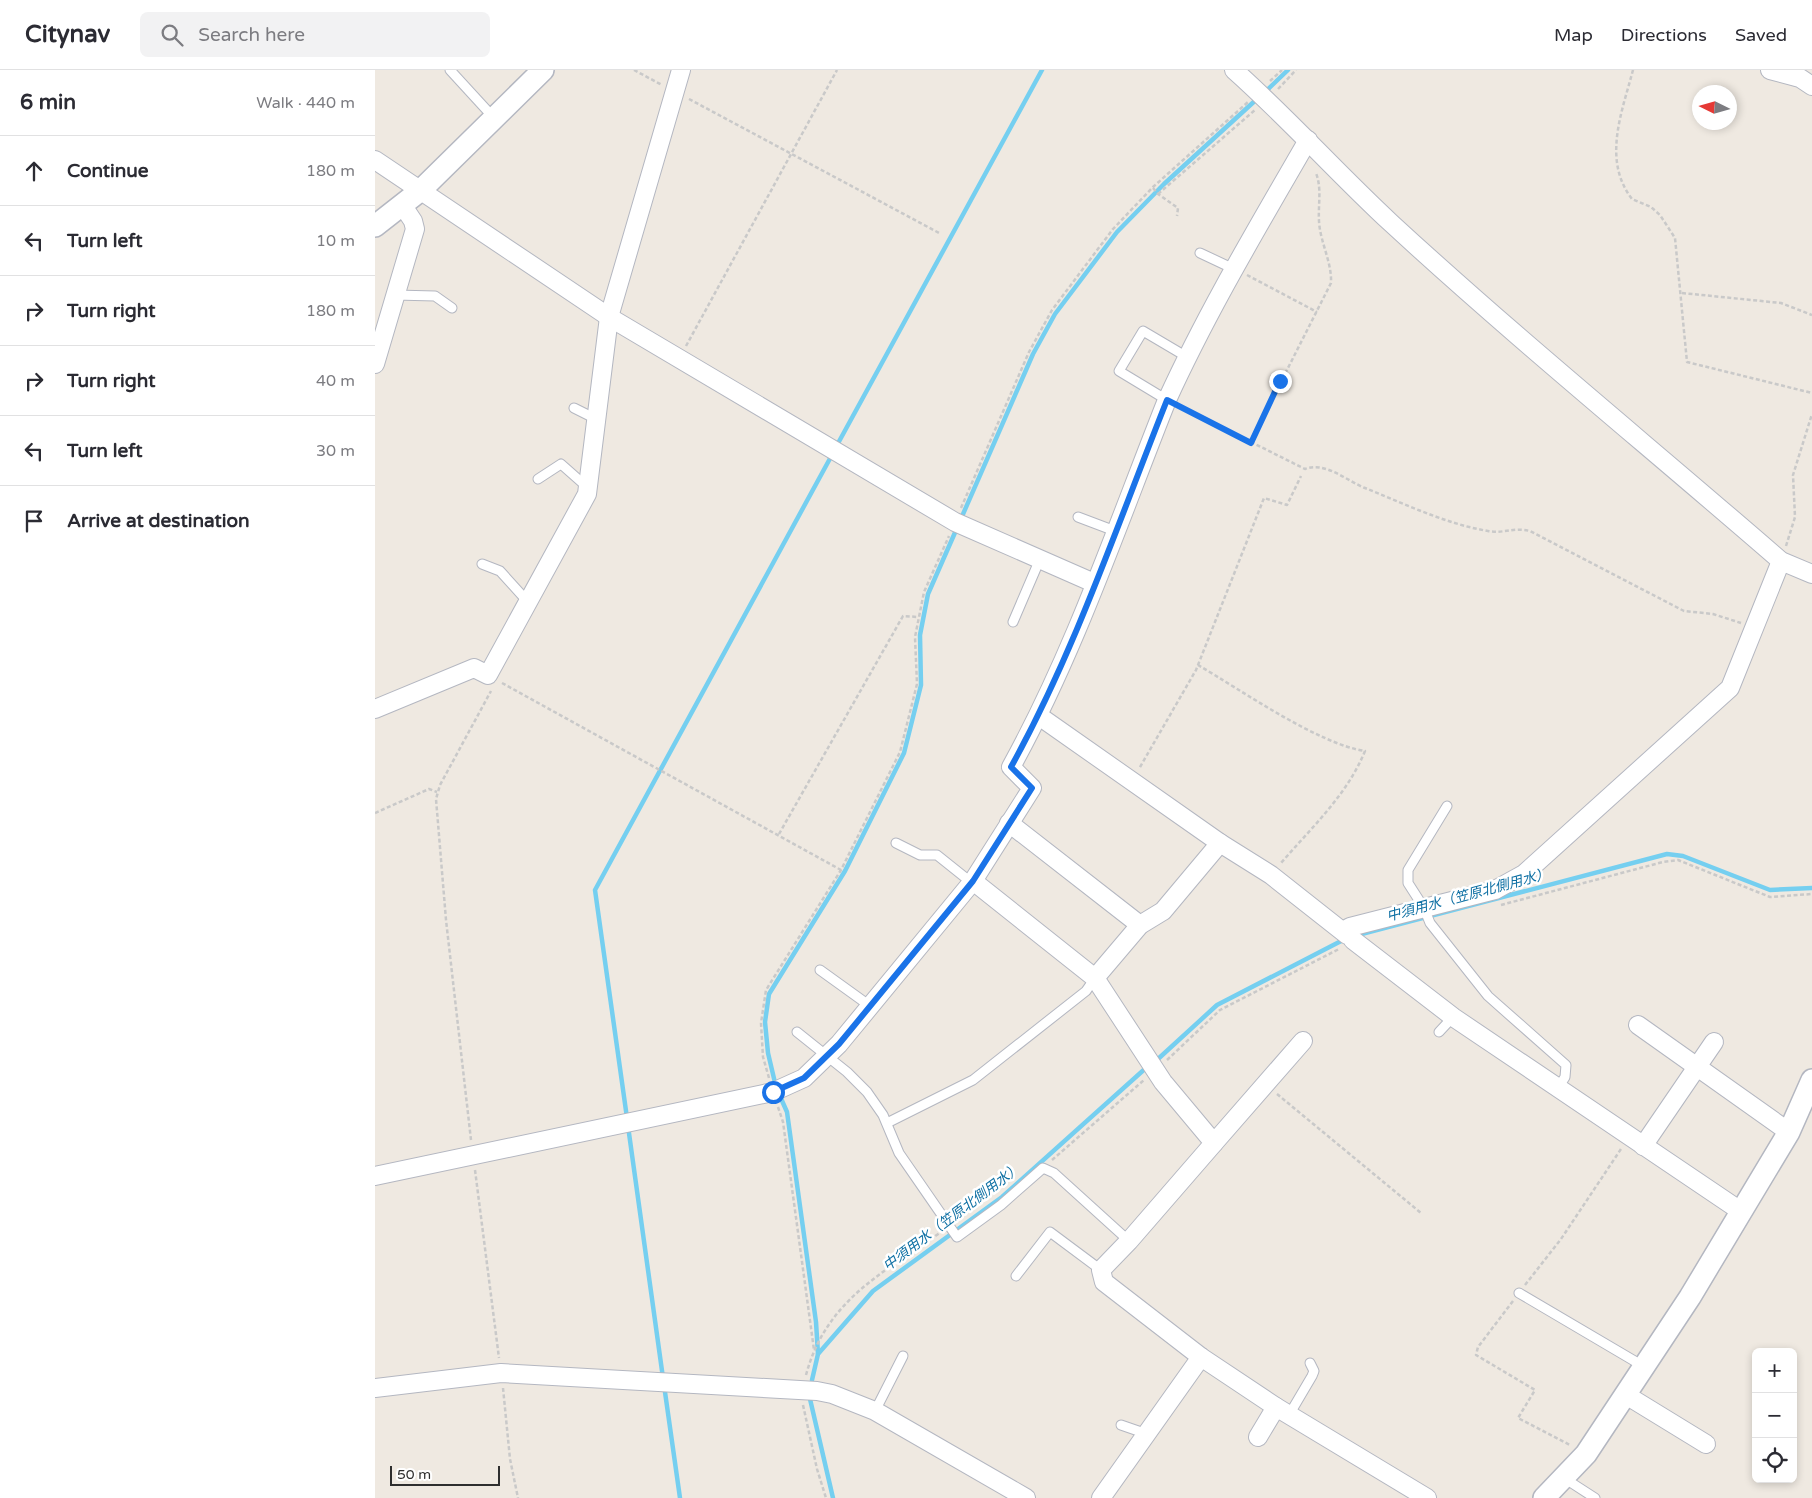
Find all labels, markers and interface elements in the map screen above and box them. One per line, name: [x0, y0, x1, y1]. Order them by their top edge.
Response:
search box: [140, 12, 490, 57]
text: Citynav: [25, 20, 110, 49]
icon: search: [158, 21, 186, 49]
text: Search here: [198, 24, 305, 46]
text: Map: [1554, 24, 1593, 46]
text: Directions: [1621, 24, 1707, 46]
text: Saved: [1735, 24, 1787, 46]
north arrow: [1692, 85, 1737, 130]
text: 6 min: [20, 90, 76, 115]
text: Walk · 440 m: [256, 93, 355, 113]
icon: ahead: [20, 157, 48, 185]
text: Continue: [67, 160, 149, 182]
text: 180 m: [306, 161, 355, 181]
icon: left: [20, 227, 48, 255]
text: Turn left: [67, 230, 143, 252]
text: 10 m: [316, 231, 355, 251]
icon: right: [20, 297, 48, 325]
text: Turn right: [67, 300, 155, 322]
text: 180 m: [306, 301, 355, 321]
icon: right: [20, 367, 48, 395]
text: Turn right: [67, 370, 155, 392]
route end: [1269, 370, 1292, 393]
text: 40 m: [316, 371, 355, 391]
icon: left: [20, 437, 48, 465]
text: Turn left: [67, 440, 143, 462]
text: 30 m: [316, 441, 355, 461]
icon: arrive: [20, 507, 48, 535]
text: Arrive at destination: [67, 510, 250, 532]
water label: 中須用水（笠原北側用水）: [1385, 865, 1551, 925]
route start: [762, 1081, 785, 1104]
water label: 中須用水（笠原北側用水）: [880, 1160, 1024, 1274]
map controls: [1752, 1348, 1797, 1483]
button: +: [1752, 1348, 1797, 1393]
button: −: [1752, 1393, 1797, 1438]
button: locate: [1752, 1438, 1797, 1483]
scale bar: [390, 1463, 500, 1486]
text: 50 m: [397, 1466, 431, 1483]

